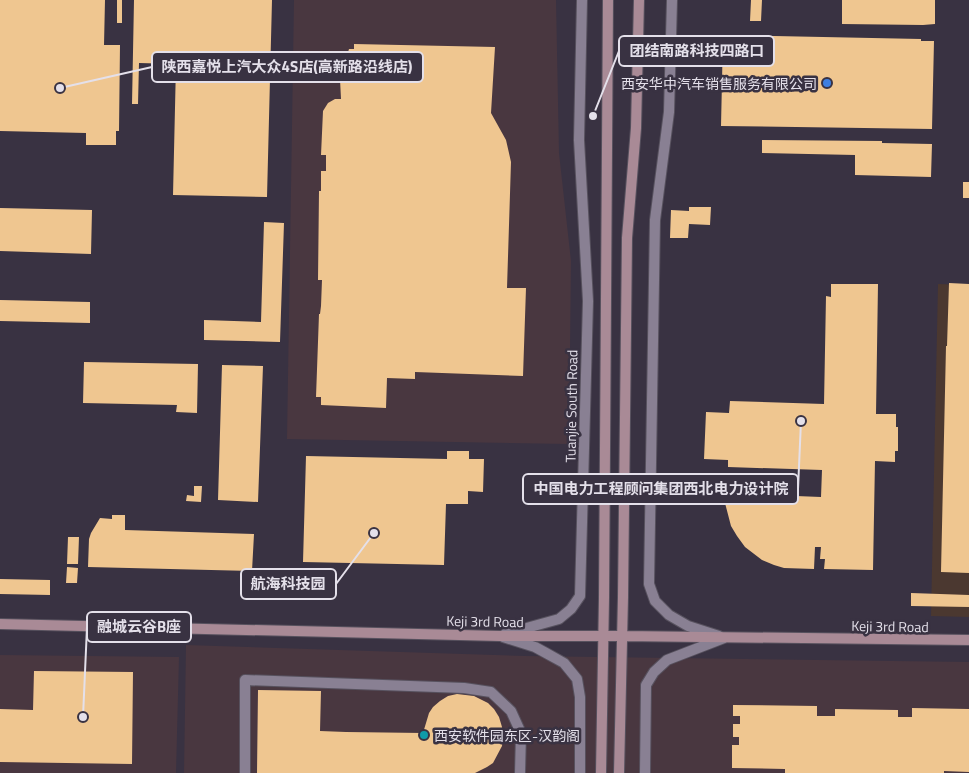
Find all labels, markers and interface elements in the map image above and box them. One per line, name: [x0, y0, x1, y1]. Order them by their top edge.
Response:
callout: 团结南路科技四路口: [619, 36, 774, 66]
text: 团结南路科技四路口: [629, 39, 765, 62]
callout: 陕西嘉悦上汽大众4S店(高新路沿线店): [152, 52, 423, 82]
text: 陕西嘉悦上汽大众4S店(高新路沿线店): [162, 55, 413, 78]
place label: 西安华中汽车销售服务有限公司: [621, 73, 817, 94]
marker: 西安华中汽车销售服务有限公司: [821, 77, 833, 89]
street label: Tuanjie South Road: [560, 350, 582, 462]
callout: 中国电力工程顾问集团西北电力设计院: [523, 474, 798, 504]
text: 中国电力工程顾问集团西北电力设计院: [533, 477, 789, 500]
callout: 航海科技园: [241, 569, 336, 599]
text: 航海科技园: [250, 572, 326, 595]
street label: Keji 3rd Road: [446, 610, 524, 632]
callout: 融城云谷B座: [87, 612, 191, 642]
text: 融城云谷B座: [97, 615, 181, 638]
street label: Keji 3rd Road: [851, 615, 929, 637]
place label: 西安软件园东区-汉韵阁: [434, 725, 580, 746]
marker: 西安软件园东区-汉韵阁: [418, 729, 430, 741]

